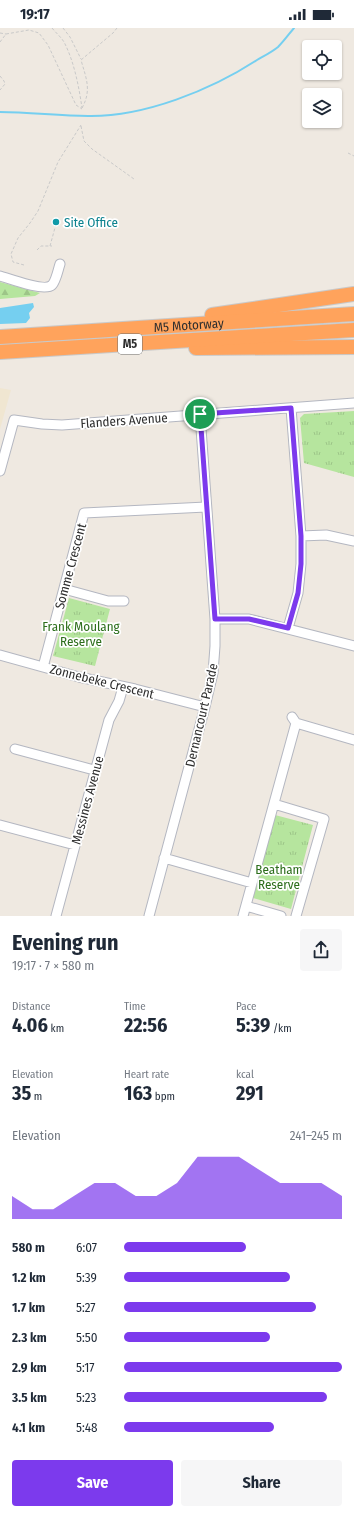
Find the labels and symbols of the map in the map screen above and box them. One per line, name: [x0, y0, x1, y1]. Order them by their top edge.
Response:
place label: Site Office: [64, 215, 118, 230]
marker: Site Office: [51, 217, 61, 227]
street label: M5 Motorway: [153, 315, 224, 335]
road number: M5: [118, 334, 142, 354]
pin: [183, 397, 217, 431]
street label: Flanders Avenue: [80, 410, 168, 431]
street label: Somme Crescent: [52, 521, 89, 611]
park label: Frank Moulang Reserve: [42, 619, 121, 649]
street label: Zonnebeke Crescent: [48, 661, 156, 702]
street label: Dernancourt Parade: [182, 662, 221, 768]
street label: Messines Avenue: [68, 754, 106, 846]
park label: Beatham Reserve: [255, 862, 303, 892]

